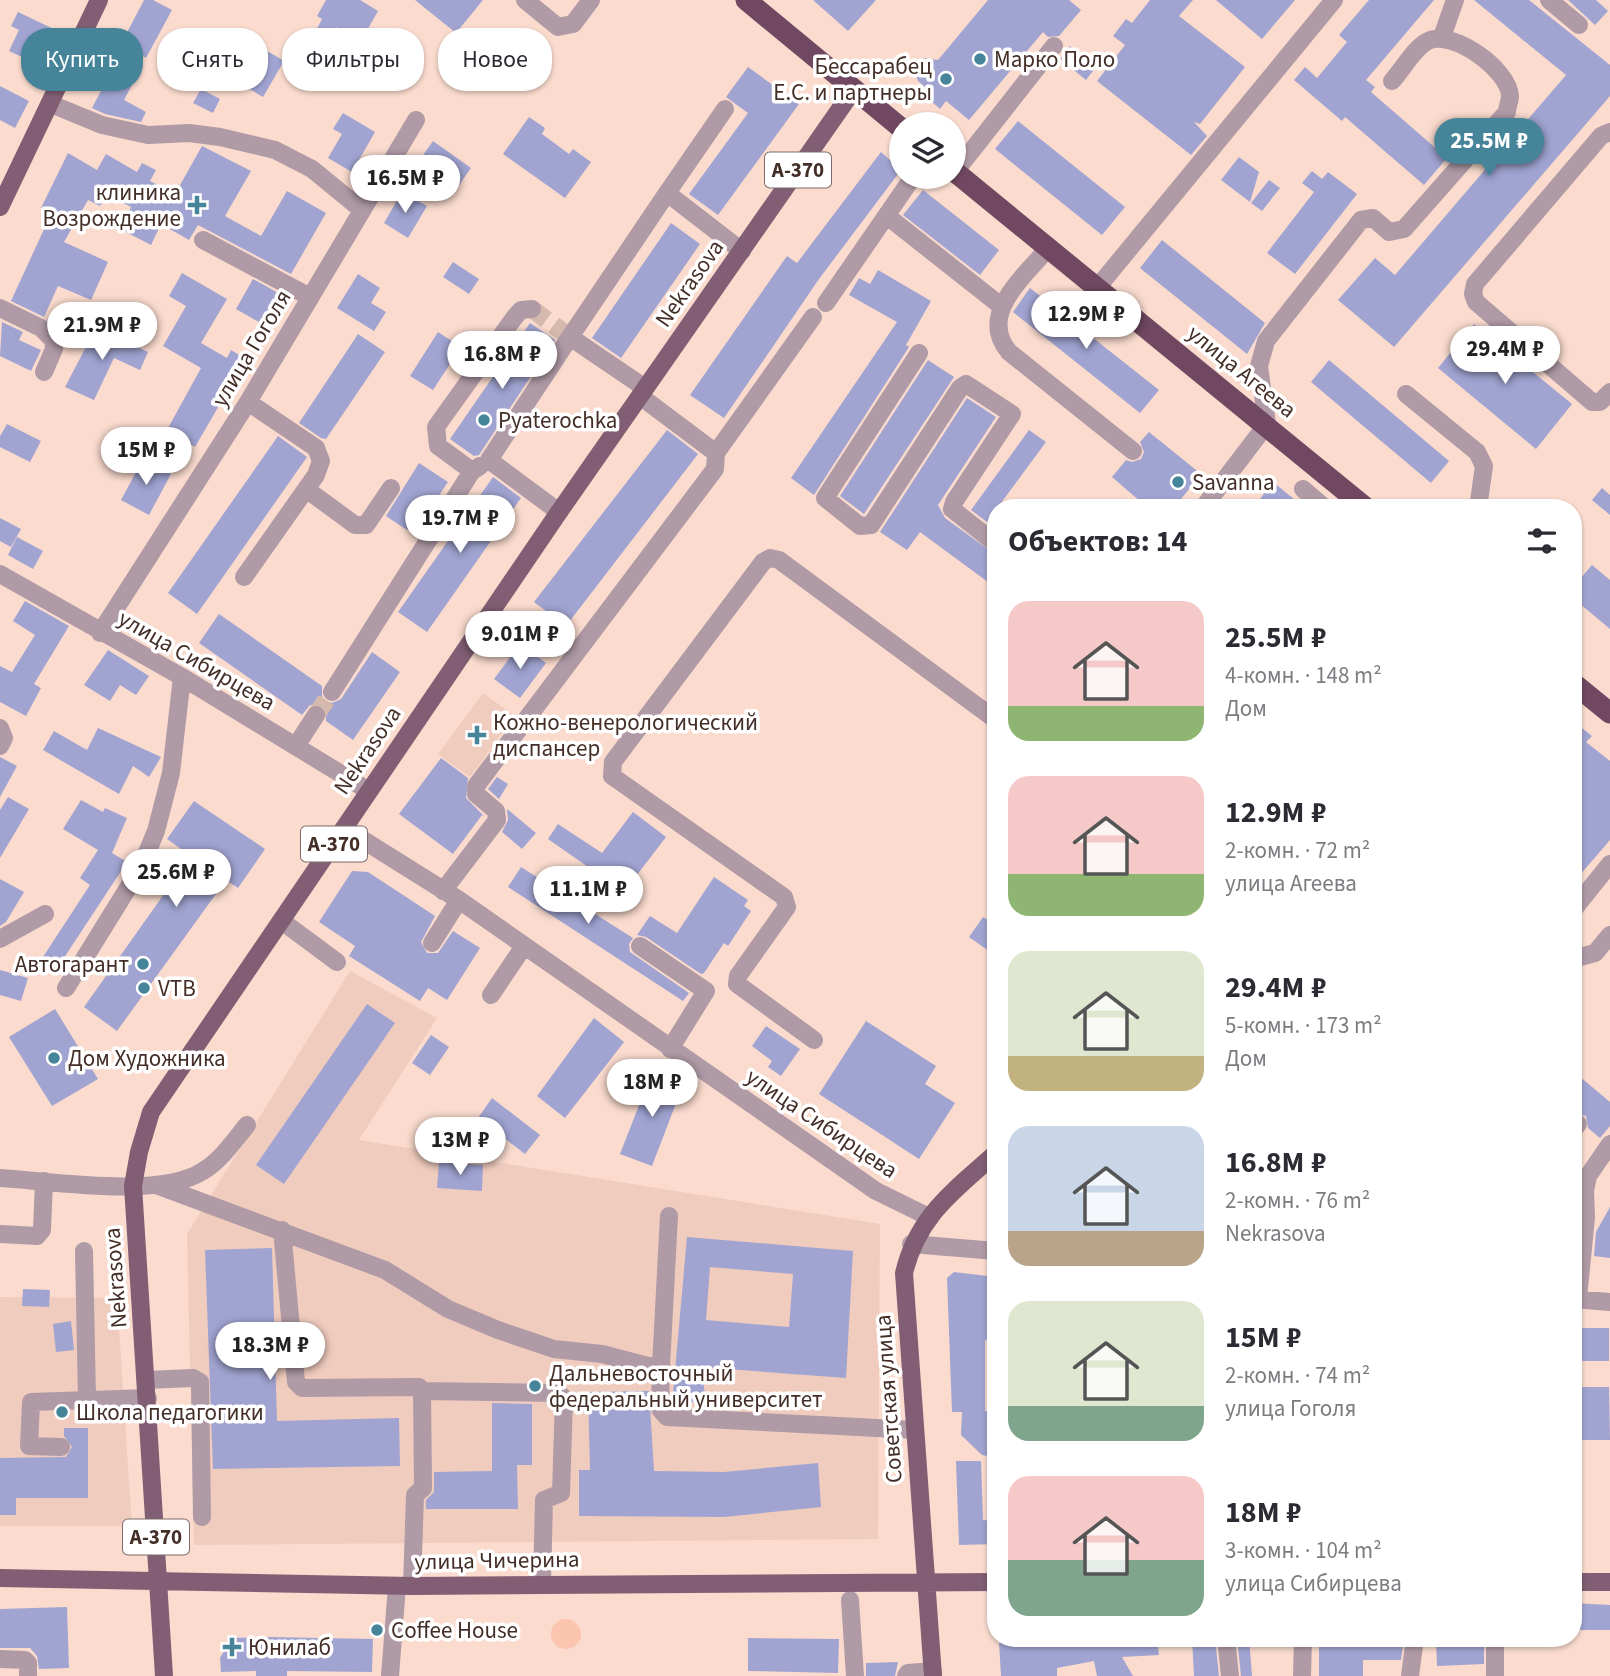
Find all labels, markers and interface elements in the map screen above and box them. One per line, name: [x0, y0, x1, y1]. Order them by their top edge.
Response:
chip: Купить: [21, 28, 143, 91]
chip: Снять: [157, 28, 268, 91]
chip: Фильтры: [282, 28, 424, 91]
chip: Новое: [438, 28, 552, 91]
place label: Марко Поло: [994, 43, 1115, 76]
place label: Бессарабец Е.С. и партнеры: [773, 50, 932, 109]
marker: Марко Поло: [972, 51, 988, 67]
marker: Бессарабец Е.С. и партнеры: [938, 71, 954, 87]
map controls: [889, 112, 966, 189]
button: layers: [889, 112, 966, 189]
pin: 25.5M ₽: [1424, 118, 1554, 178]
text: 25.5M ₽: [1450, 124, 1528, 157]
road number: А-370: [765, 152, 831, 188]
pin: 16.5M ₽: [340, 156, 470, 215]
text: 16.5M ₽: [366, 161, 444, 194]
place label: клиника Возрождение: [43, 176, 181, 235]
marker: клиника Возрождение: [187, 195, 207, 215]
street label: Nekrasova: [647, 233, 732, 334]
street label: улица Гоголя: [203, 283, 299, 413]
pin: 12.9M ₽: [1021, 292, 1151, 351]
text: 12.9M ₽: [1047, 297, 1125, 330]
pin: 21.9M ₽: [37, 302, 167, 362]
text: 21.9M ₽: [63, 308, 141, 341]
street label: улица Агеева: [1180, 317, 1303, 426]
pin: 29.4M ₽: [1440, 326, 1570, 386]
pin: 16.8M ₽: [437, 332, 567, 391]
text: 29.4M ₽: [1466, 332, 1544, 365]
text: 16.8M ₽: [463, 337, 541, 370]
place label: Pyaterochka: [498, 404, 617, 437]
marker: Pyaterochka: [476, 412, 492, 428]
pin: 15M ₽: [97, 428, 195, 487]
text: 15M ₽: [117, 433, 175, 466]
place label: Savanna: [1192, 466, 1275, 499]
marker: Savanna: [1170, 474, 1186, 490]
pin: 19.7M ₽: [395, 496, 525, 555]
text: 19.7M ₽: [421, 501, 499, 534]
text: Объектов: 14: [1008, 520, 1187, 563]
icon: filters: [1523, 522, 1561, 560]
street label: улица Сибирцева: [112, 602, 282, 719]
pin: 9.01M ₽: [455, 612, 585, 671]
text: 25.5M ₽: [1225, 616, 1326, 659]
text: 9.01M ₽: [481, 617, 559, 650]
icon: home: [1064, 629, 1148, 713]
text: 4-комн. · 148 m²: [1225, 659, 1382, 692]
text: Дом: [1225, 692, 1267, 725]
street label: Nekrasova: [326, 699, 409, 801]
place label: Кожно-венерологический диспансер: [493, 706, 758, 765]
marker: Кожно-венерологический диспансер: [467, 725, 487, 745]
text: 12.9M ₽: [1225, 791, 1326, 834]
icon: home: [1064, 804, 1148, 888]
road number: А-370: [301, 826, 367, 862]
text: 2-комн. · 72 m²: [1225, 834, 1370, 867]
pin: 25.6M ₽: [111, 850, 241, 909]
text: 25.6M ₽: [137, 855, 215, 888]
pin: 11.1M ₽: [523, 866, 653, 926]
text: улица Агеева: [1225, 867, 1357, 900]
text: 11.1M ₽: [549, 872, 627, 905]
place label: Автогарант: [15, 948, 129, 981]
marker: Автогарант: [135, 956, 151, 972]
text: 29.4M ₽: [1225, 966, 1326, 1009]
place label: VTB: [158, 972, 196, 1005]
icon: home: [1064, 979, 1148, 1063]
marker: VTB: [136, 980, 152, 996]
text: 5-комн. · 173 m²: [1225, 1009, 1382, 1042]
place label: Дом Художника: [68, 1042, 226, 1075]
text: Дом: [1225, 1042, 1267, 1075]
marker: Дом Художника: [46, 1050, 62, 1066]
pin: 18M ₽: [603, 1060, 701, 1119]
street label: улица Сибирцева: [739, 1060, 904, 1187]
text: 18M ₽: [623, 1065, 681, 1098]
pin: 13M ₽: [411, 1118, 509, 1177]
text: 13M ₽: [431, 1123, 489, 1156]
text: 16.8M ₽: [1225, 1141, 1326, 1184]
icon: home: [1064, 1154, 1148, 1238]
text: 2-комн. · 76 m²: [1225, 1184, 1370, 1217]
text: Nekrasova: [1225, 1217, 1326, 1250]
street label: Nekrasova: [96, 1227, 135, 1329]
street label: Советская улица: [866, 1314, 911, 1484]
text: 15M ₽: [1225, 1316, 1301, 1359]
pin: 18.3M ₽: [205, 1322, 335, 1382]
text: 18.3M ₽: [231, 1328, 309, 1361]
icon: home: [1064, 1329, 1148, 1413]
place label: Дальневосточный федеральный университет: [549, 1357, 823, 1416]
text: 2-комн. · 74 m²: [1225, 1359, 1370, 1392]
marker: Дальневосточный федеральный университет: [527, 1378, 543, 1394]
text: улица Гоголя: [1225, 1392, 1356, 1425]
place label: Школа педагогики: [76, 1396, 264, 1429]
marker: Школа педагогики: [54, 1404, 70, 1420]
text: 18M ₽: [1225, 1491, 1301, 1534]
icon: home: [1064, 1504, 1148, 1588]
road number: А-370: [123, 1520, 189, 1554]
text: 3-комн. · 104 m²: [1225, 1534, 1382, 1567]
street label: улица Чичерина: [414, 1543, 580, 1578]
text: улица Сибирцева: [1225, 1567, 1402, 1600]
place label: Coffee House: [391, 1614, 518, 1647]
marker: Coffee House: [369, 1622, 385, 1638]
place label: Юнилаб: [248, 1631, 331, 1664]
marker: Юнилаб: [222, 1637, 242, 1657]

